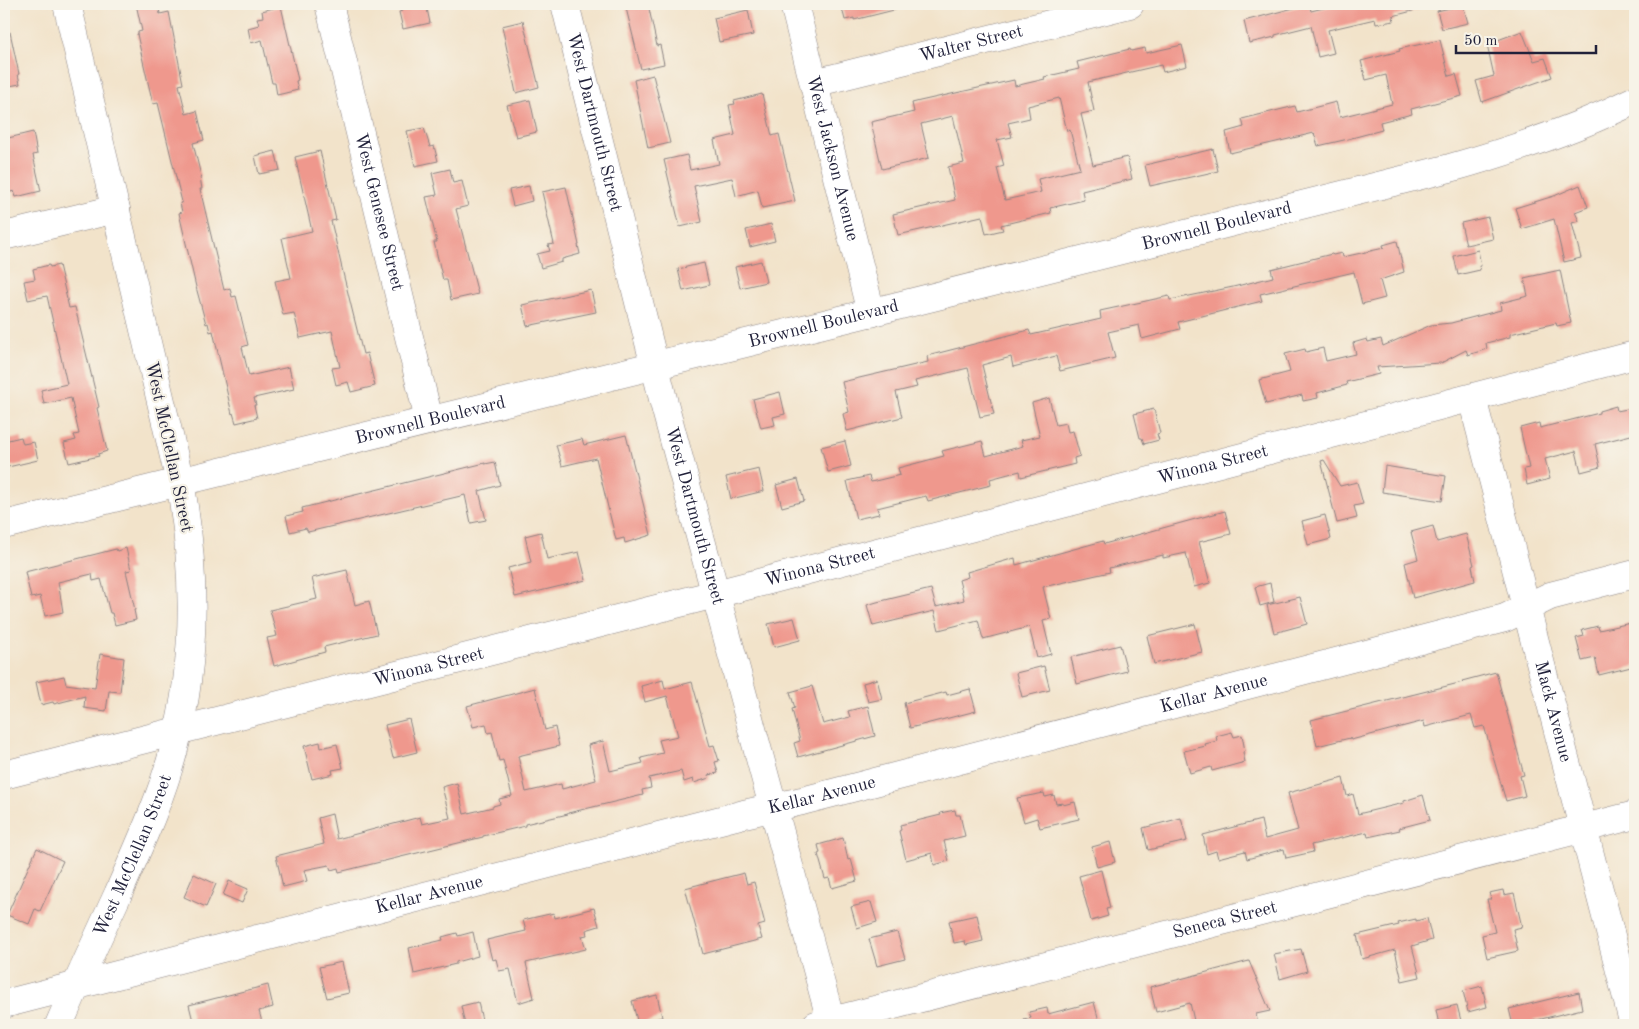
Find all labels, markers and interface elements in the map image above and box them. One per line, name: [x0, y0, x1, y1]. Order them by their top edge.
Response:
street label: Walter Street: [917, 22, 1025, 65]
scale bar: [1456, 22, 1596, 54]
street label: West Dartmouth Street: [564, 31, 625, 214]
text: 50 m: [1464, 34, 1498, 49]
street label: West Jackson Avenue: [803, 74, 862, 243]
street label: West Genesee Street: [351, 132, 407, 293]
street label: Brownell Boulevard: [1140, 199, 1294, 254]
street label: Brownell Boulevard: [747, 297, 901, 351]
street label: West McClellan Street: [142, 360, 196, 534]
street label: Brownell Boulevard: [353, 393, 507, 448]
street label: West Dartmouth Street: [662, 425, 727, 607]
street label: Winona Street: [1156, 442, 1270, 488]
street label: Winona Street: [763, 544, 877, 590]
street label: Winona Street: [371, 644, 486, 690]
street label: Mack Avenue: [1531, 659, 1575, 764]
street label: Kellar Avenue: [1158, 671, 1269, 716]
street label: West McClellan Street: [91, 772, 175, 939]
street label: Kellar Avenue: [766, 773, 877, 817]
street label: Kellar Avenue: [374, 872, 485, 917]
street label: Seneca Street: [1171, 898, 1279, 942]

